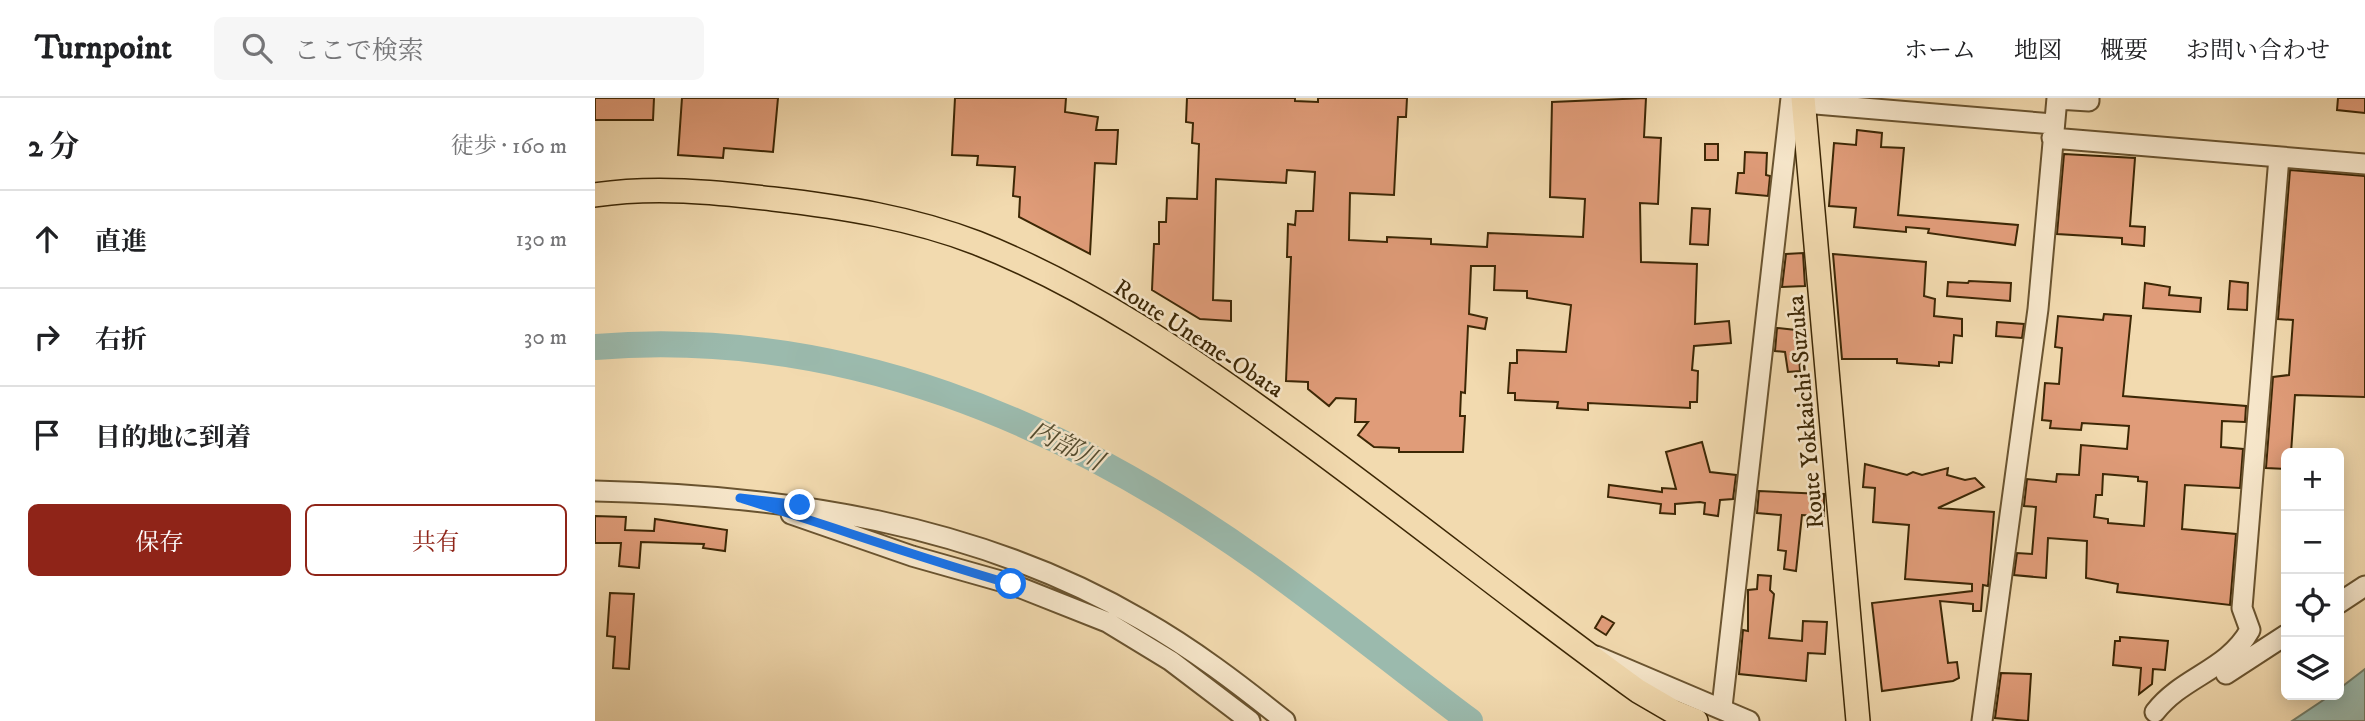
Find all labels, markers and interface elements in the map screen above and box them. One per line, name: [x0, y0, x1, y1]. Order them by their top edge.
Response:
search box: [214, 17, 704, 80]
text: Turnpoint: [35, 28, 172, 69]
icon: search: [238, 29, 276, 67]
text: ここで検索: [294, 35, 424, 68]
text: ホーム: [1904, 36, 1976, 66]
text: 地図: [2014, 36, 2062, 66]
text: 概要: [2100, 36, 2148, 66]
text: お問い合わせ: [2186, 36, 2330, 66]
text: 2 分: [28, 129, 79, 166]
text: 徒歩 · 160 m: [451, 132, 567, 161]
icon: ahead: [28, 220, 66, 258]
text: 130 m: [515, 225, 567, 254]
text: 直進: [95, 226, 147, 259]
street label: Route Uneme-Obata: [1108, 273, 1290, 405]
street label: Route Yokkaichi-Suzuka: [1781, 293, 1831, 530]
icon: right: [28, 318, 66, 356]
text: 30 m: [524, 323, 567, 352]
text: 右折: [95, 324, 147, 357]
water label: 内部川: [1024, 414, 1111, 480]
icon: arrive: [28, 416, 66, 454]
text: 目的地に到着: [95, 422, 251, 455]
map controls: [2281, 448, 2344, 700]
button: +: [2281, 448, 2344, 511]
route end: [784, 489, 815, 520]
button: 保存: [28, 504, 291, 576]
button: 共有: [305, 504, 567, 576]
button: −: [2281, 511, 2344, 574]
route start: [995, 568, 1026, 599]
button: locate: [2281, 574, 2344, 637]
button: layers: [2281, 637, 2344, 700]

